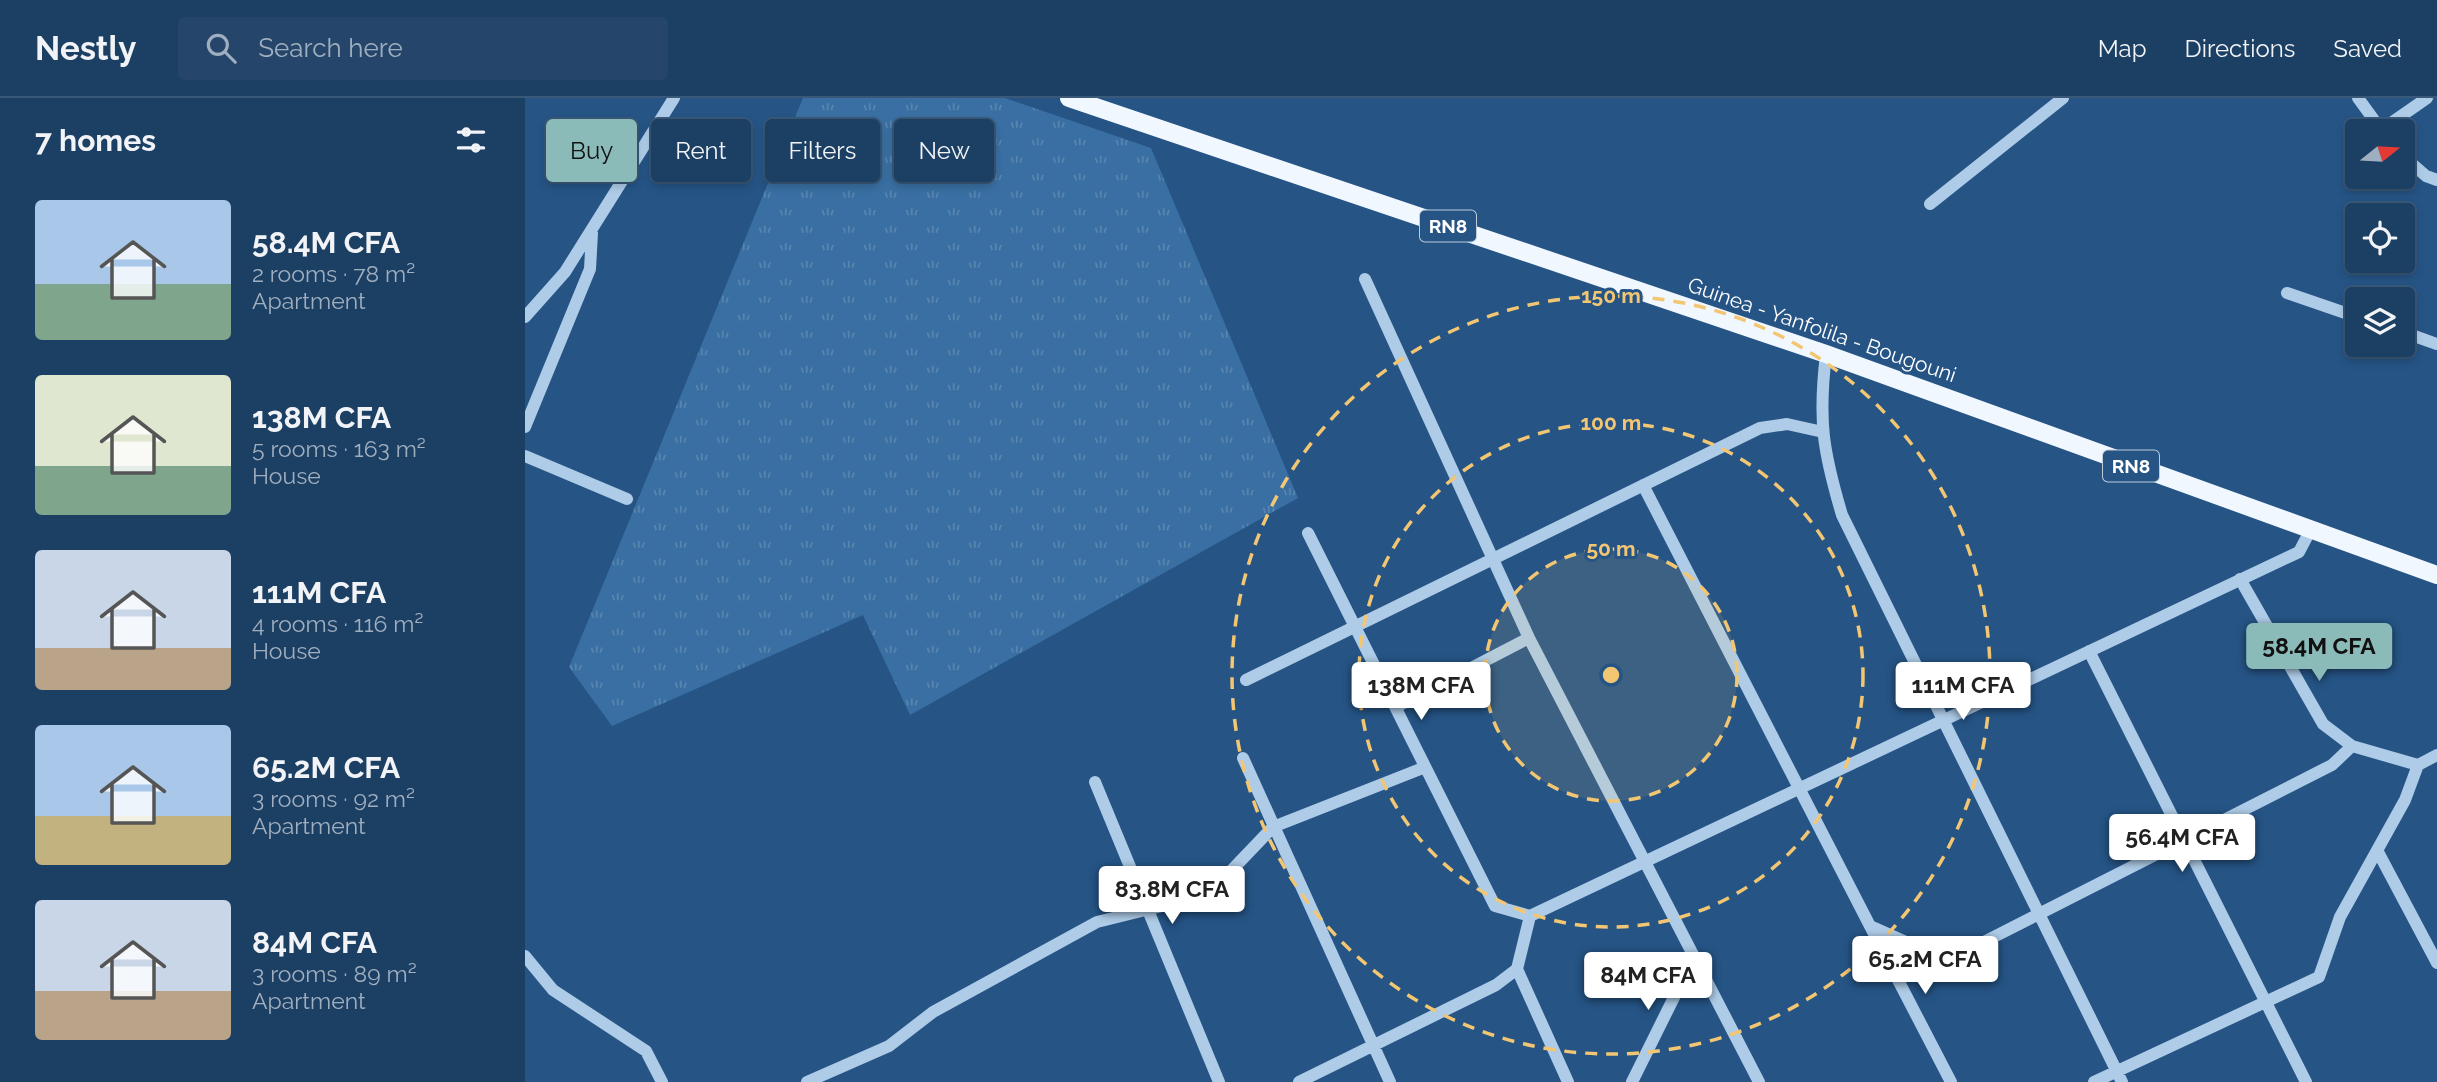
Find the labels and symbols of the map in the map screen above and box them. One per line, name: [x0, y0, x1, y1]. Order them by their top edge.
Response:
north arrow: [2345, 119, 2415, 189]
road number: RN8: [1420, 210, 1476, 242]
street label: Guinea - Yanfolila - Bougouni: [1685, 272, 1960, 387]
text: 150 m: [1581, 283, 1641, 308]
text: 100 m: [1581, 410, 1641, 435]
road number: RN8: [2103, 450, 2159, 482]
text: 50 m: [1586, 536, 1636, 561]
pin: 58.4M CFA: [2239, 624, 2399, 683]
pin: 138M CFA: [1349, 662, 1493, 722]
pin: 111M CFA: [1891, 662, 2035, 722]
centre of rings: [1599, 663, 1623, 687]
pin: 56.4M CFA: [2102, 814, 2262, 874]
pin: 83.8M CFA: [1092, 866, 1252, 926]
pin: 65.2M CFA: [1845, 936, 2005, 996]
pin: 84M CFA: [1583, 953, 1713, 1012]

